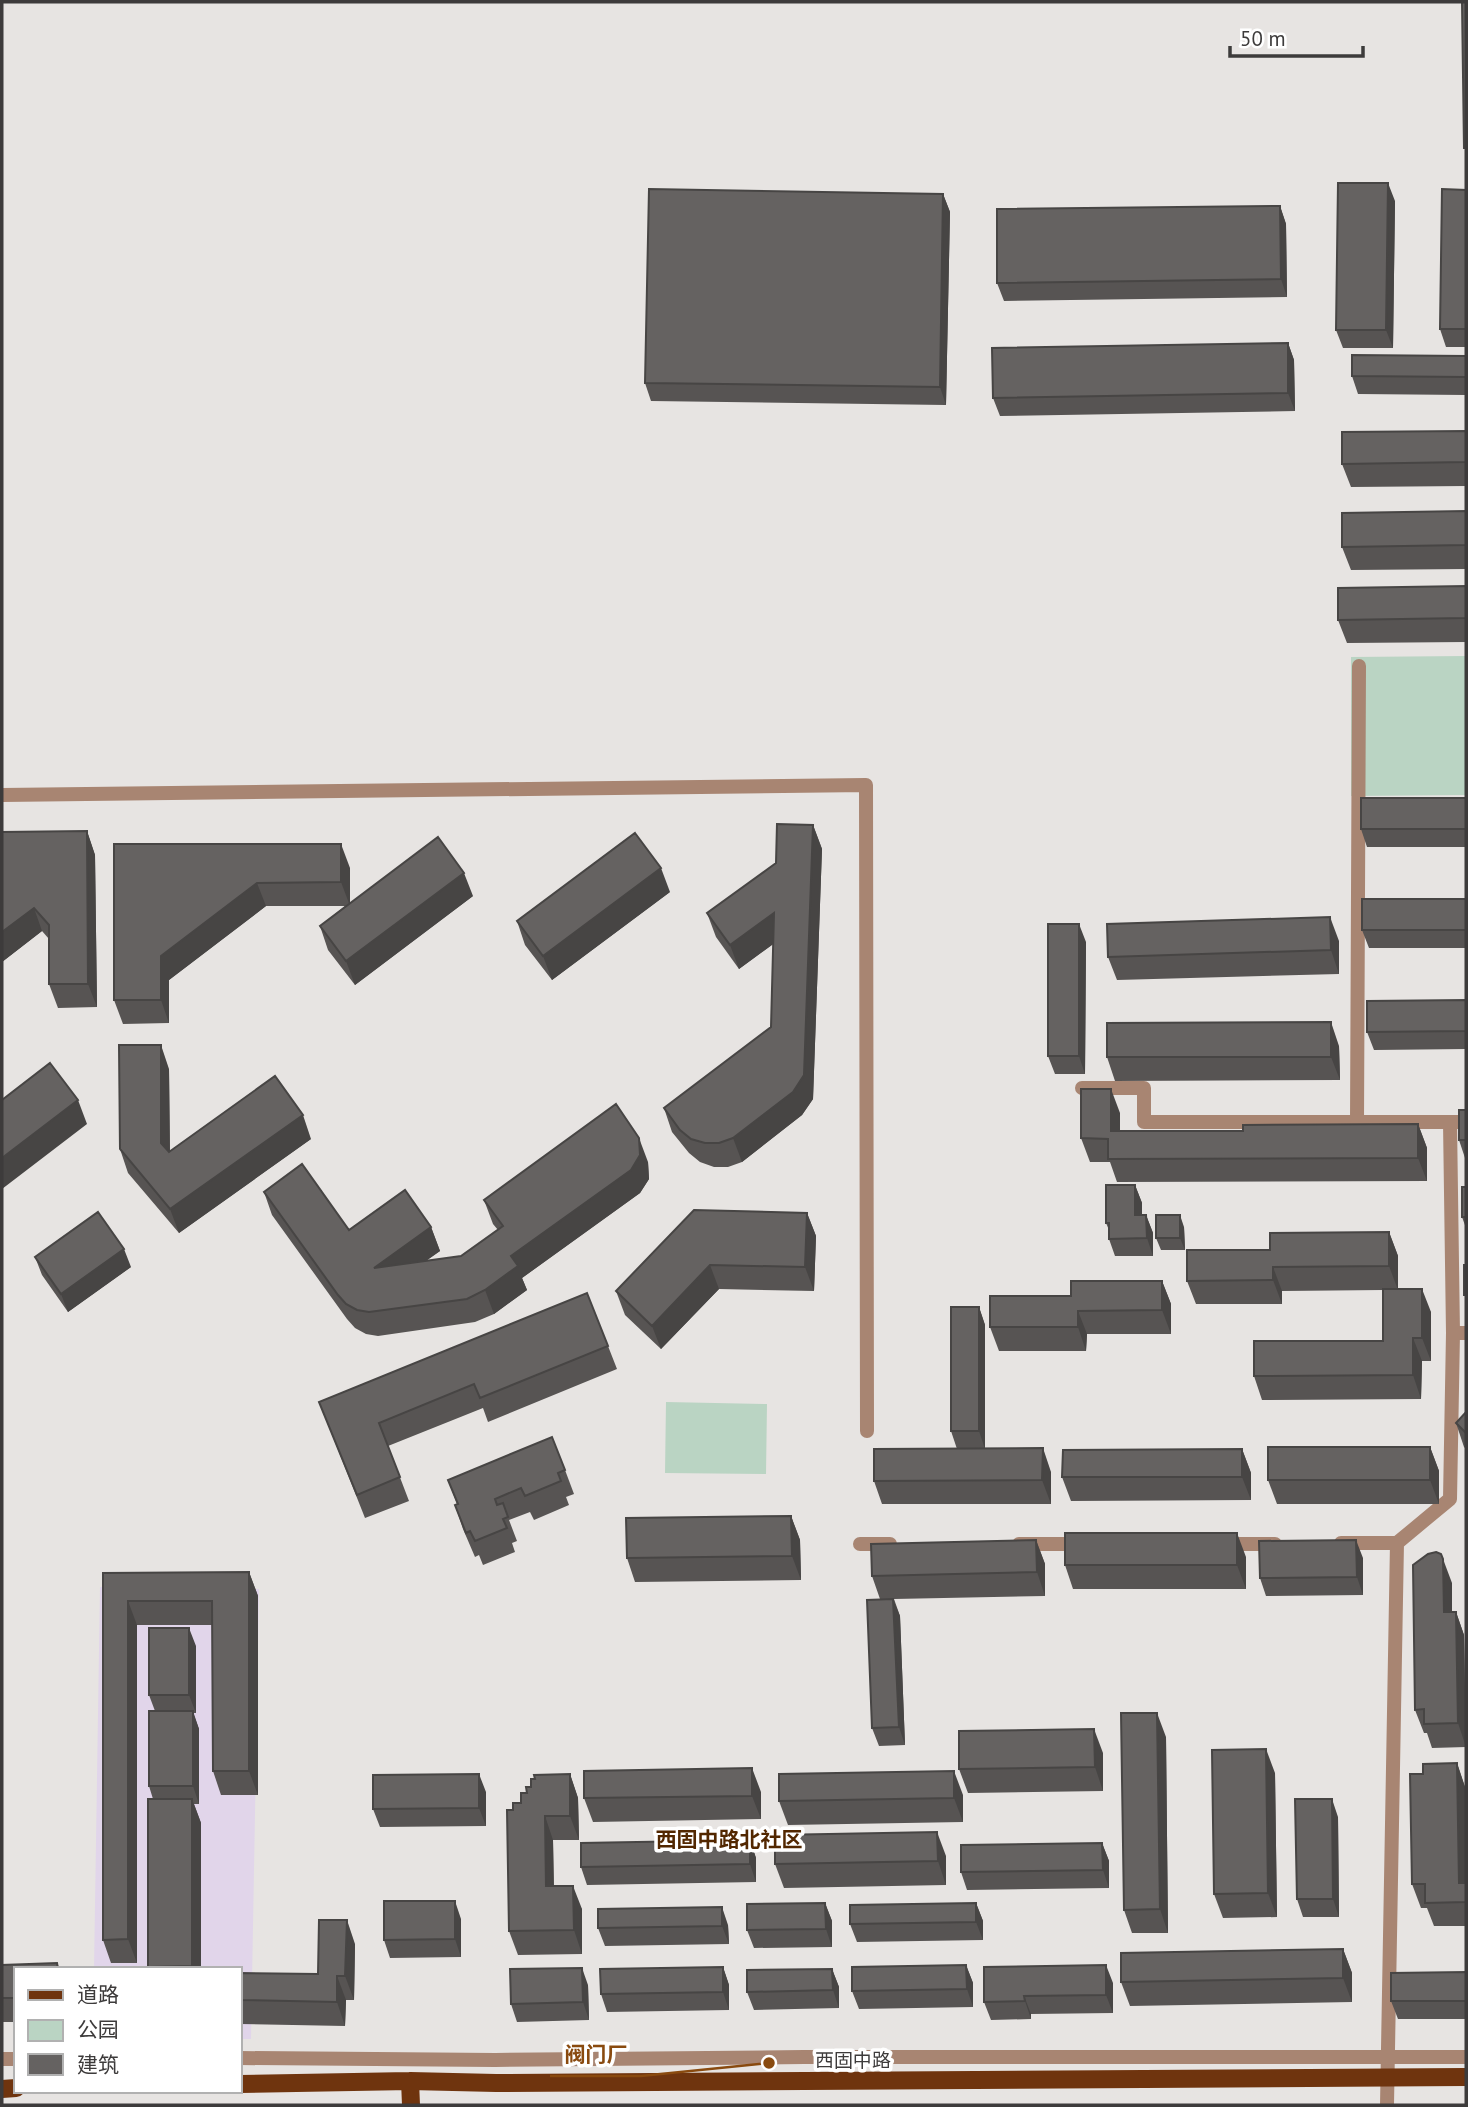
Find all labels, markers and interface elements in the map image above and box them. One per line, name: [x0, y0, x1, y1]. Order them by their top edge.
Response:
scale bar: [1230, 14, 1363, 58]
text: 50 m: [1240, 25, 1286, 52]
district label: 西固中路北社区: [656, 1826, 803, 1853]
legend: [14, 1967, 242, 2093]
text: 道路: [77, 1981, 119, 2008]
text: 公园: [77, 2016, 119, 2043]
callout: 阀门厂: [550, 2034, 641, 2076]
text: 阀门厂: [565, 2041, 628, 2068]
street label: 西固中路: [815, 2048, 891, 2072]
text: 建筑: [77, 2051, 119, 2078]

